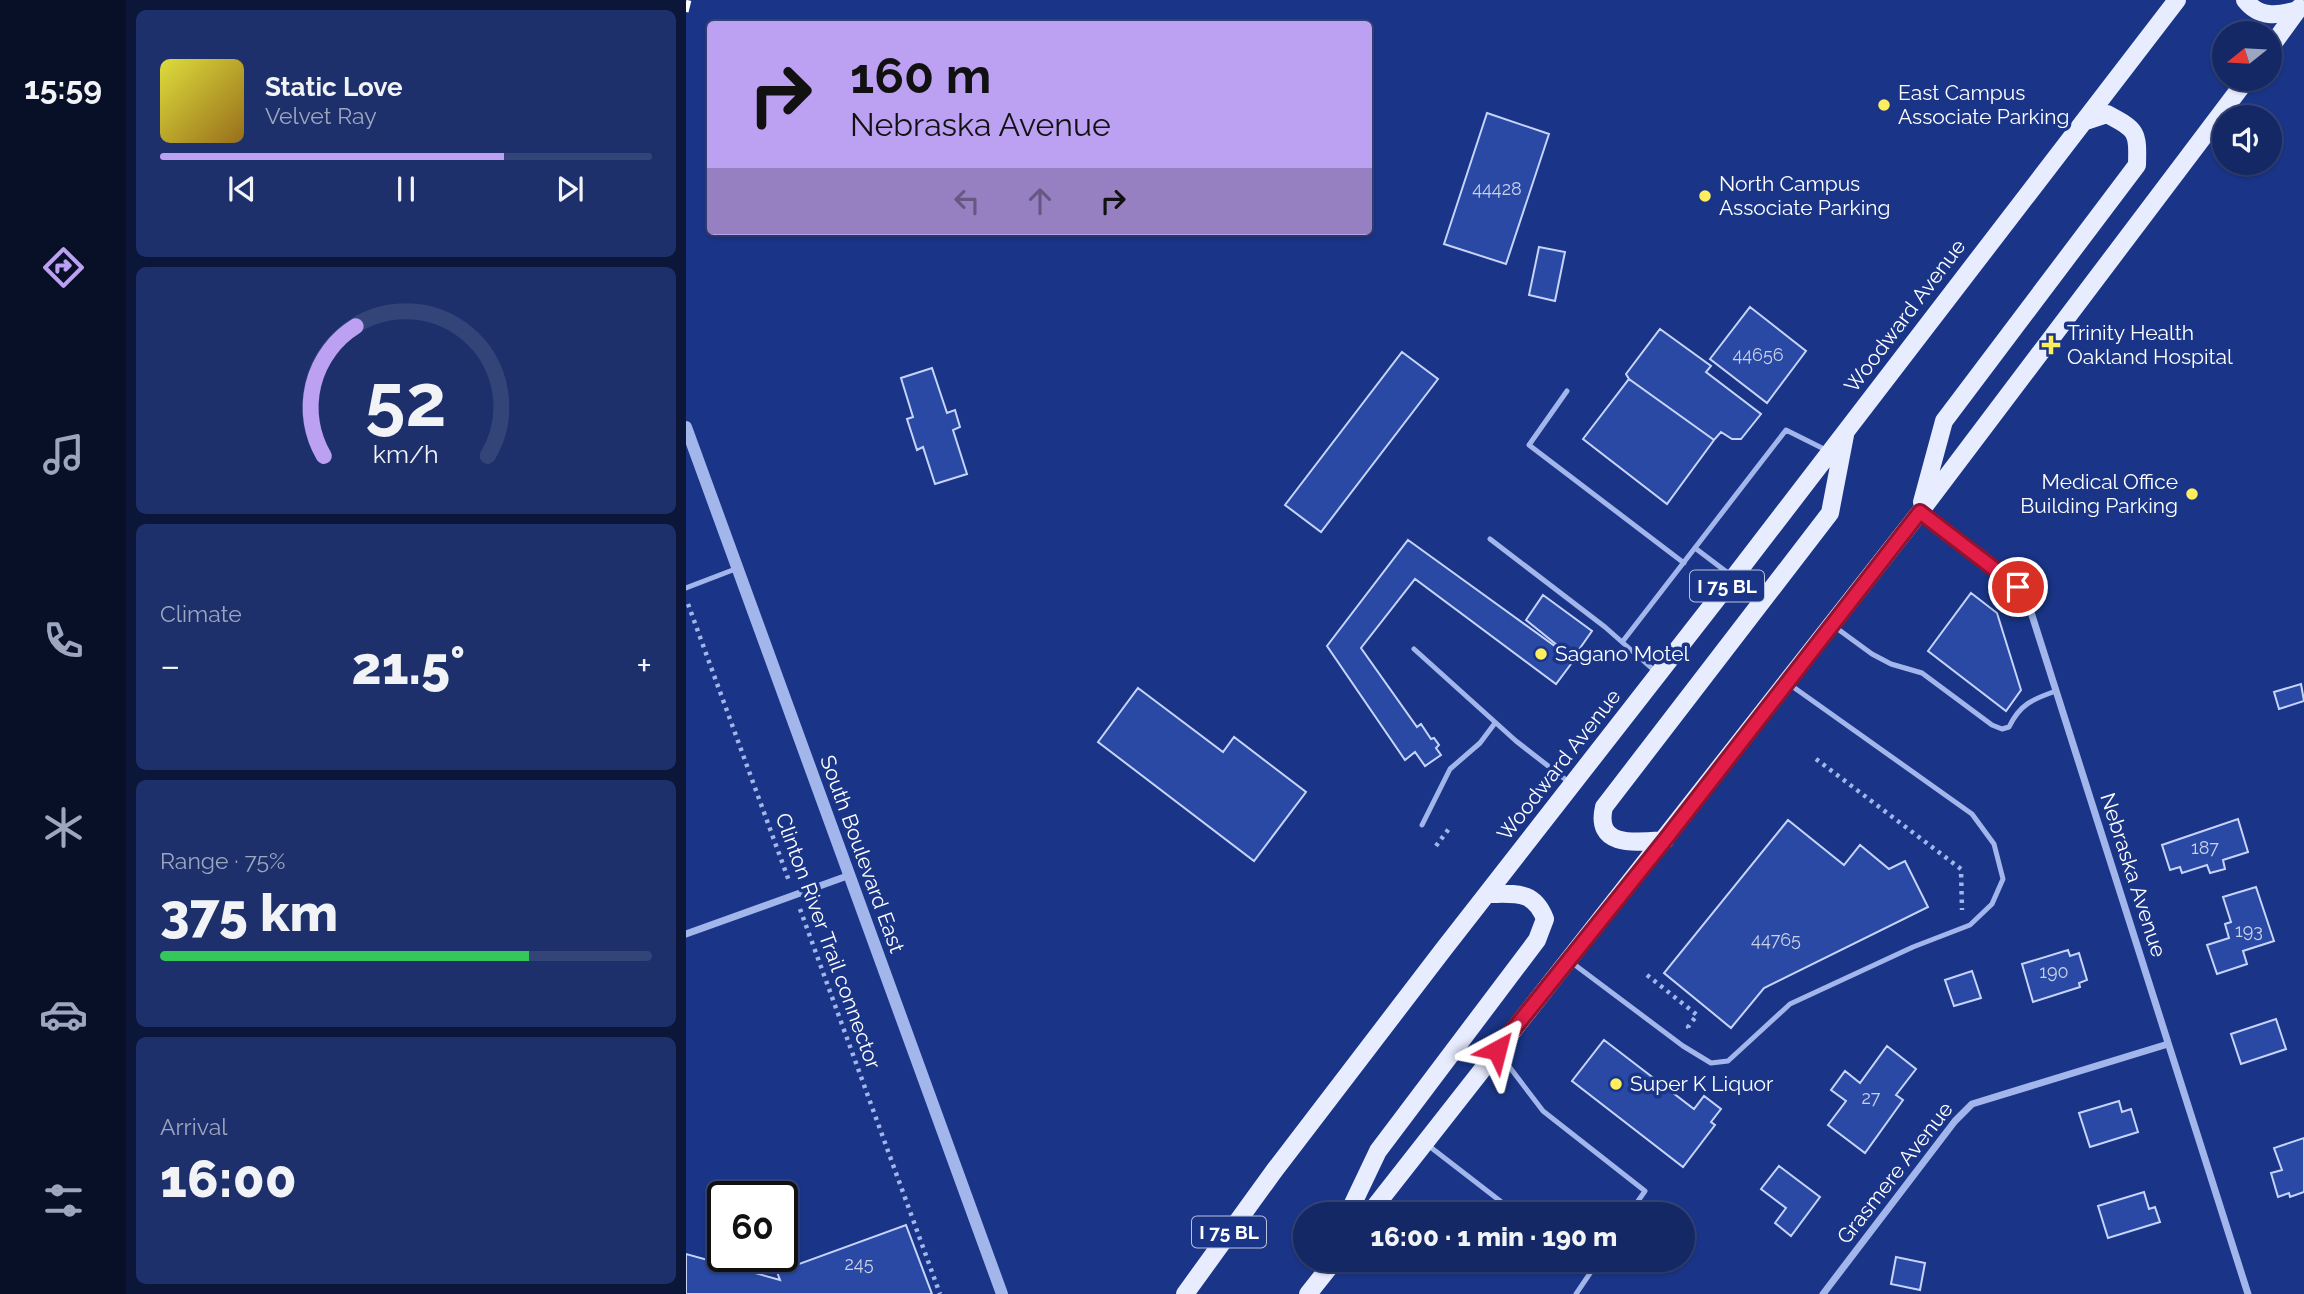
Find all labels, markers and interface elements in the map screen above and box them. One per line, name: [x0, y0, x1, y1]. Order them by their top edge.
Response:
north arrow: [2212, 21, 2282, 91]
map controls: [2212, 21, 2282, 175]
text: 160 m: [850, 47, 991, 104]
icon: right: [735, 49, 826, 140]
text: 15:59: [24, 69, 102, 106]
text: Static Love: [265, 72, 403, 102]
place label: East Campus Associate Parking: [1898, 80, 2070, 129]
marker: East Campus Associate Parking: [1876, 97, 1892, 113]
text: Velvet Ray: [265, 102, 377, 129]
button: sound: [2212, 105, 2282, 175]
text: Nebraska Avenue: [850, 106, 1111, 143]
icon: previous: [223, 170, 261, 208]
icon: pause: [387, 170, 425, 208]
icon: next: [551, 170, 589, 208]
place label: North Campus Associate Parking: [1719, 171, 1891, 220]
house number: 44428: [1472, 178, 1522, 199]
icon: left: [948, 182, 986, 220]
icon: ahead: [1021, 182, 1059, 220]
icon: right: [1094, 182, 1132, 220]
marker: North Campus Associate Parking: [1697, 188, 1713, 204]
street label: Woodward Avenue: [1839, 234, 1970, 397]
icon: directions: [39, 243, 88, 292]
place label: Trinity Health Oakland Hospital: [2067, 320, 2233, 369]
marker: Trinity Health Oakland Hospital: [2041, 335, 2061, 355]
house number: 44656: [1732, 344, 1784, 365]
text: 52: [365, 359, 447, 444]
icon: music: [39, 430, 88, 479]
text: km/h: [373, 439, 439, 469]
place label: Medical Office Building Parking: [2020, 469, 2178, 518]
marker: Medical Office Building Parking: [2184, 486, 2200, 502]
pin: [1988, 557, 2048, 617]
icon: arrive: [1999, 568, 2037, 606]
road number: I 75 BL: [1690, 570, 1764, 601]
text: Climate: [160, 600, 242, 627]
icon: phone: [39, 616, 88, 665]
text: 21.5°: [351, 635, 465, 696]
place label: Sagano Motel: [1555, 641, 1689, 666]
text: −: [160, 643, 180, 688]
text: +: [636, 643, 652, 688]
marker: Sagano Motel: [1533, 646, 1549, 662]
street label: Woodward Avenue: [1492, 684, 1626, 845]
street label: South Boulevard East: [815, 752, 910, 956]
street label: Nebraska Avenue: [2095, 790, 2172, 960]
icon: climate: [39, 803, 88, 852]
street label: Clinton River Trail connector: [770, 809, 887, 1073]
house number: 187: [2191, 837, 2219, 858]
text: Range · 75%: [160, 847, 285, 874]
text: 375 km: [160, 882, 338, 943]
house number: 193: [2235, 920, 2263, 941]
house number: 44765: [1751, 929, 1801, 950]
house number: 190: [2039, 961, 2069, 982]
icon: car: [39, 990, 88, 1039]
position arrow: [1460, 1013, 1534, 1087]
place label: Super K Liquor: [1630, 1071, 1774, 1096]
marker: Super K Liquor: [1608, 1076, 1624, 1092]
house number: 27: [1861, 1087, 1881, 1108]
street label: Grasmere Avenue: [1831, 1097, 1958, 1249]
text: Arrival: [160, 1113, 227, 1140]
text: 16:00: [160, 1148, 297, 1209]
icon: filters: [39, 1176, 88, 1225]
speed limit sign: 60: [707, 1181, 798, 1272]
road number: I 75 BL: [1192, 1216, 1266, 1248]
text: 16:00 · 1 min · 190 m: [1371, 1222, 1617, 1252]
house number: 245: [844, 1253, 874, 1274]

